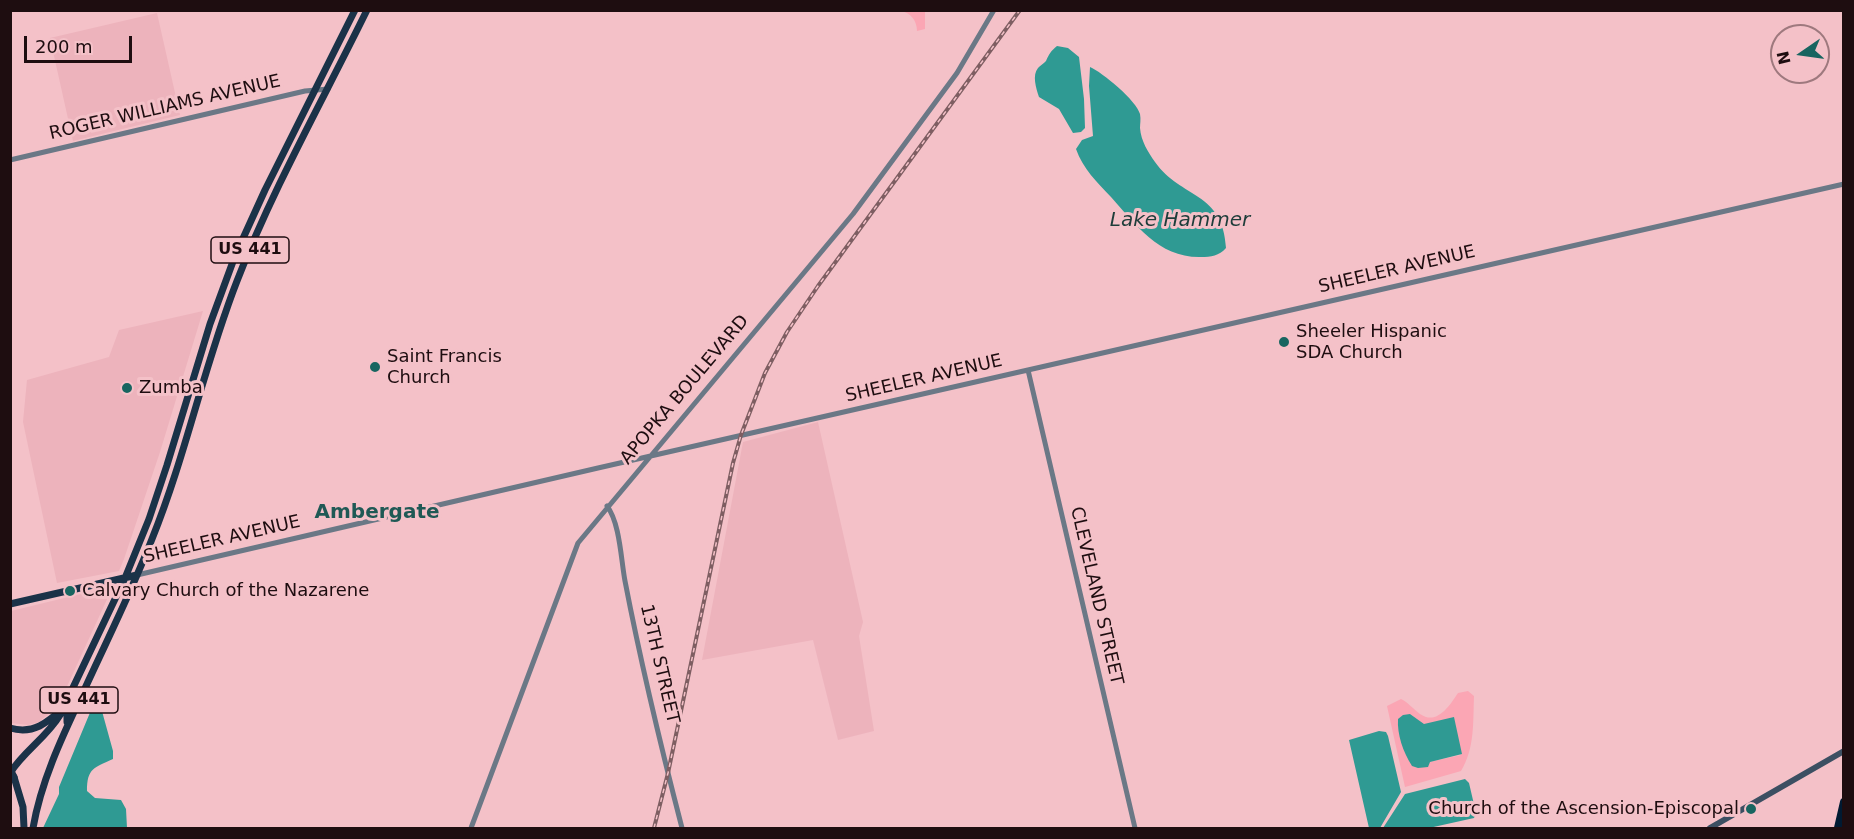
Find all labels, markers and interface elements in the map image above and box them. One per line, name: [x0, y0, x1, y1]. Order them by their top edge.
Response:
scale bar: [27, 24, 135, 62]
north arrow: [1770, 24, 1830, 84]
text: 200 m: [35, 36, 93, 57]
text: N: [1773, 49, 1795, 66]
street label: ROGER WILLIAMS AVENUE: [47, 71, 283, 145]
water label: Lake Hammer: [1110, 209, 1250, 233]
road number: US 441: [211, 237, 289, 263]
street label: SHEELER AVENUE: [1317, 241, 1477, 299]
street label: APOPKA BOULEVARD: [616, 311, 754, 469]
place label: Sheeler Hispanic SDA Church: [1296, 321, 1447, 364]
marker: Sheeler Hispanic SDA Church: [1277, 335, 1291, 349]
place label: Saint Francis Church: [387, 346, 502, 388]
street label: SHEELER AVENUE: [844, 350, 1004, 408]
marker: Saint Francis Church: [368, 360, 382, 374]
place label: Zumba: [139, 377, 203, 399]
marker: Zumba: [120, 381, 134, 395]
district label: Ambergate: [314, 501, 440, 525]
street label: CLEVELAND STREET: [1065, 505, 1127, 687]
street label: SHEELER AVENUE: [142, 511, 302, 569]
place label: Calvary Church of the Nazarene: [82, 580, 369, 602]
marker: Calvary Church of the Nazarene: [63, 584, 77, 598]
street label: 13TH STREET: [635, 602, 683, 726]
road number: US 441: [40, 687, 118, 713]
place label: Church of the Ascension-Episcopal: [1428, 798, 1739, 820]
marker: Church of the Ascension-Episcopal: [1744, 802, 1758, 816]

